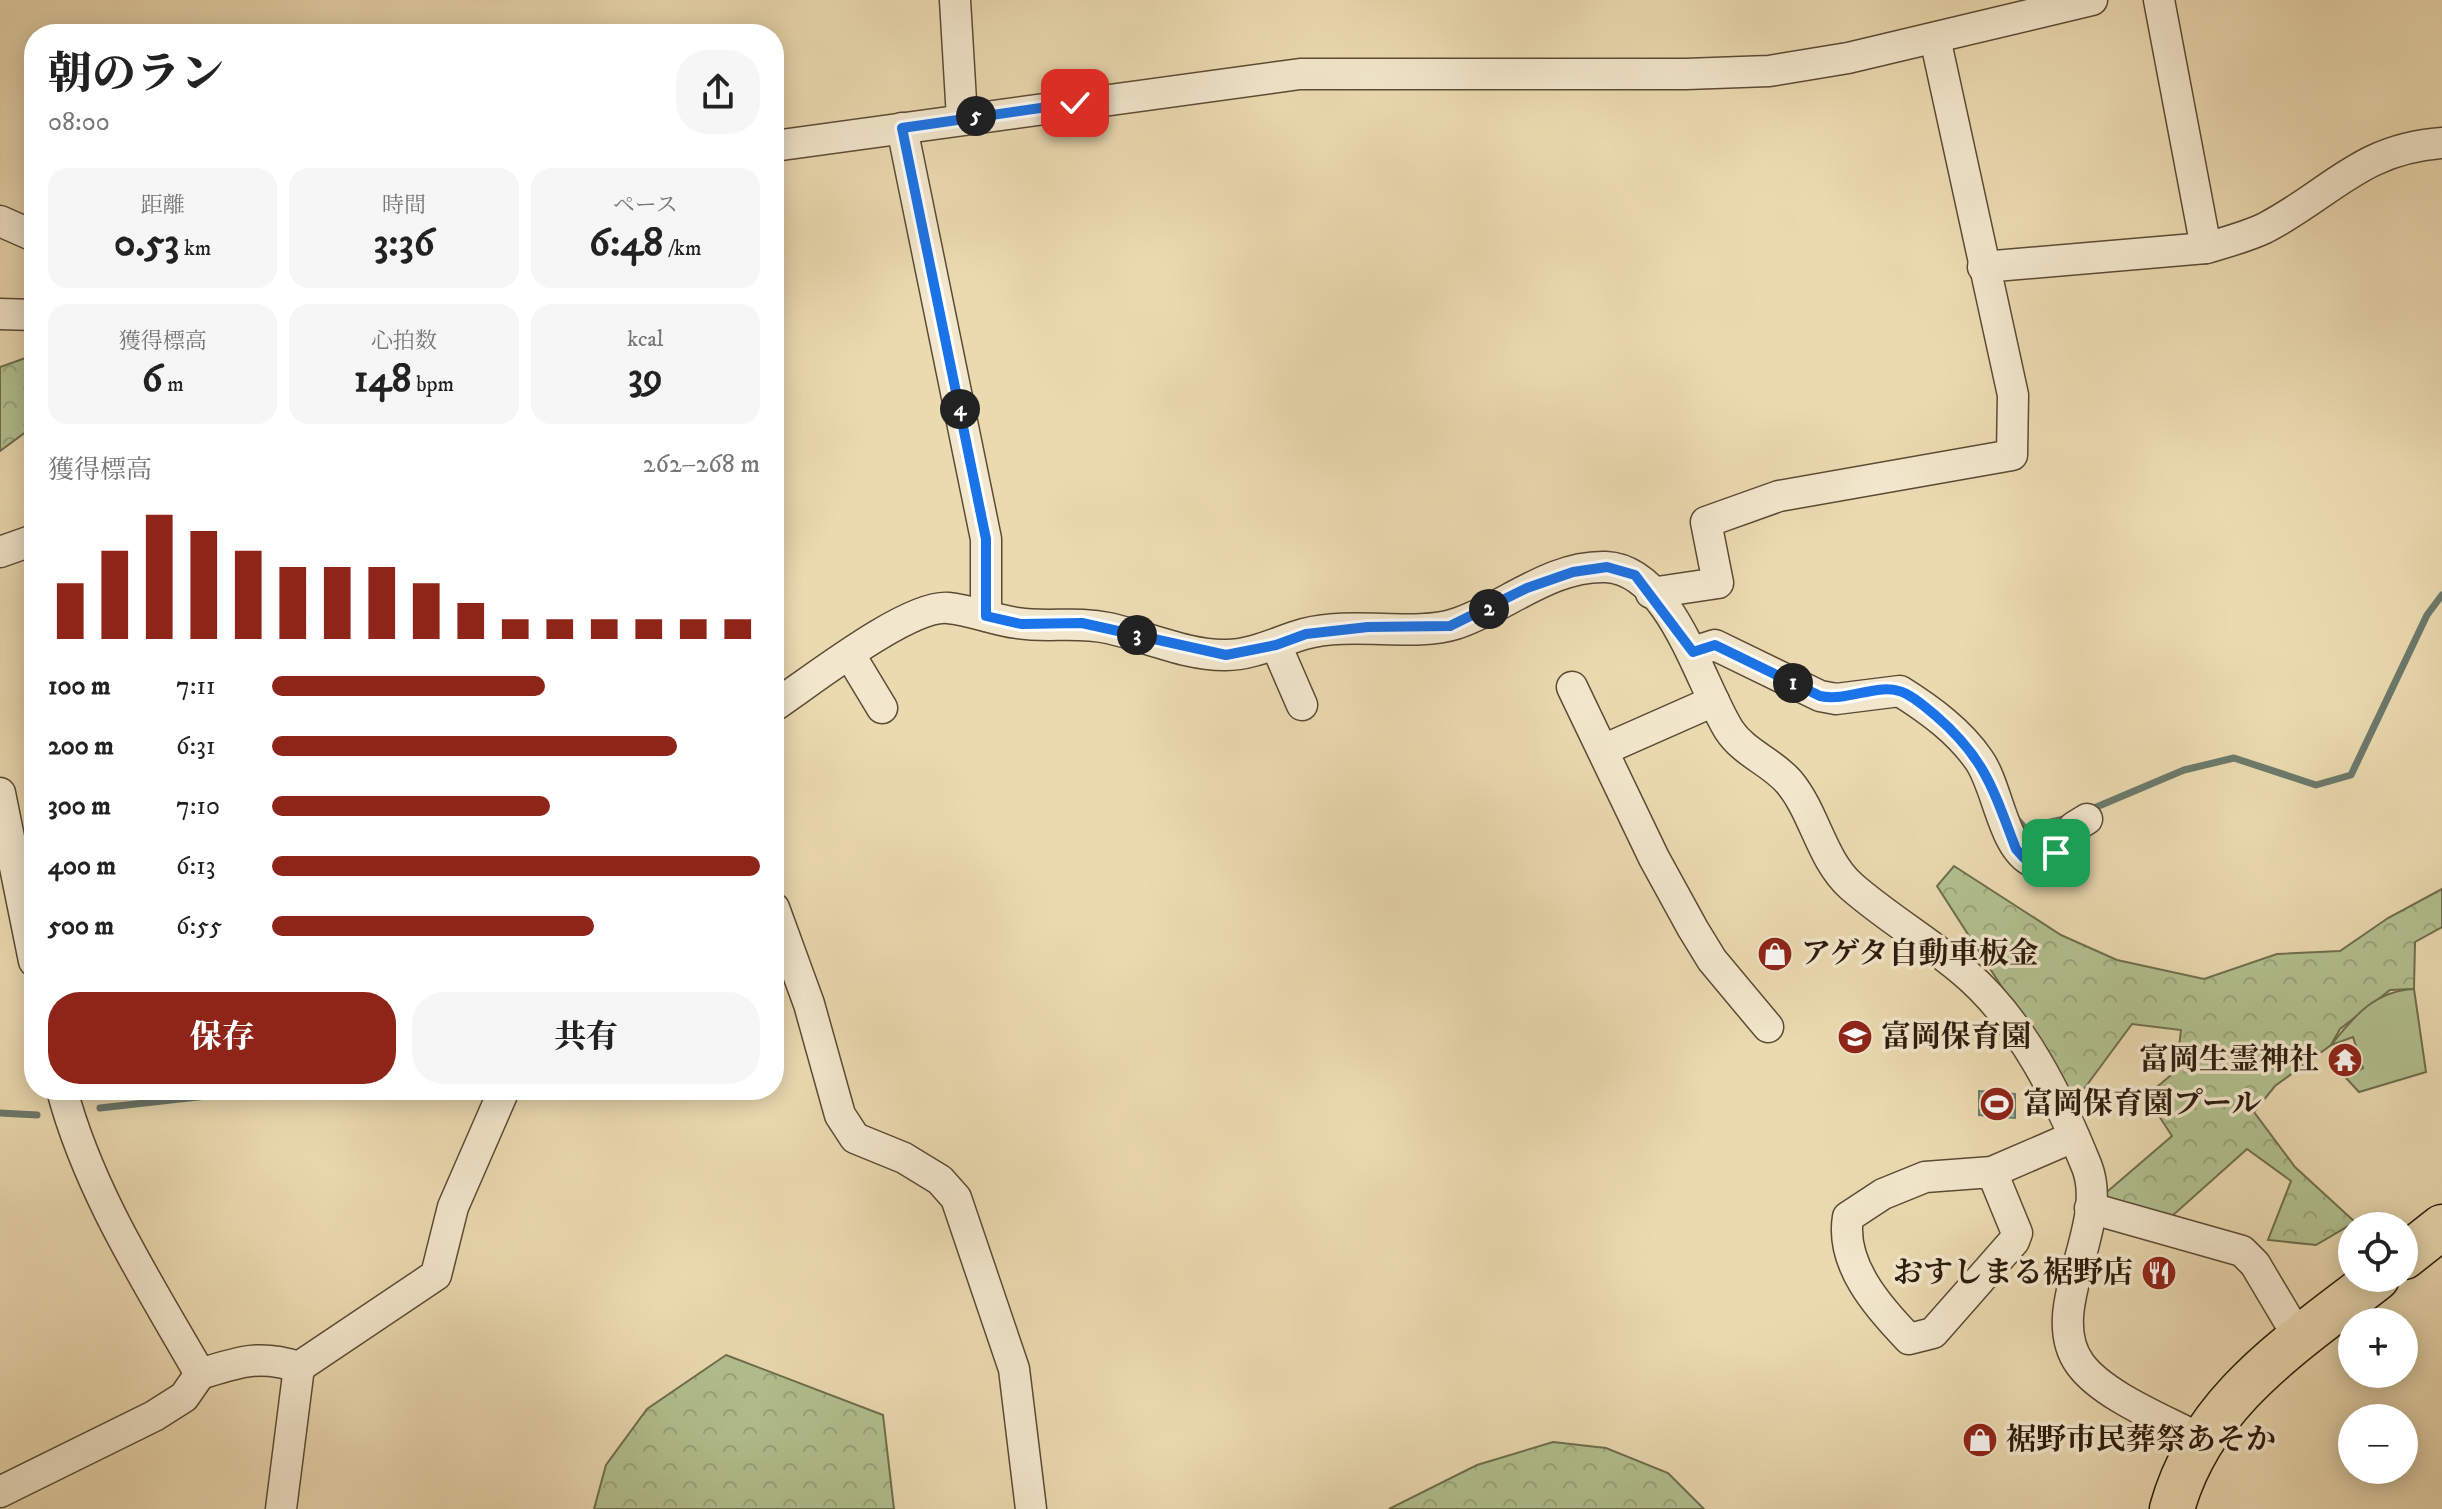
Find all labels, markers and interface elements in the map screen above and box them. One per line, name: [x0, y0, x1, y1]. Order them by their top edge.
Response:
text: 朝のラン: [48, 48, 224, 103]
button: share: [676, 50, 760, 134]
pin: [1041, 69, 1109, 137]
icon: check: [1053, 81, 1097, 125]
pin: 5: [956, 96, 996, 136]
text: 5: [971, 102, 981, 129]
text: 08:00: [48, 106, 110, 139]
text: 距離: [141, 192, 185, 219]
text: 時間: [382, 192, 426, 219]
text: ペース: [613, 192, 678, 219]
text: 0.53: [114, 219, 179, 269]
text: 3:36: [373, 219, 435, 269]
text: 6:48: [589, 219, 663, 269]
text: km: [179, 235, 211, 262]
text: /km: [663, 235, 702, 262]
text: kcal: [627, 326, 663, 353]
text: 獲得標高: [119, 328, 207, 355]
text: 心拍数: [371, 328, 437, 355]
text: 39: [628, 353, 663, 403]
text: 6: [142, 355, 162, 405]
text: 148: [354, 355, 412, 405]
text: m: [162, 371, 184, 398]
text: bpm: [412, 371, 454, 398]
pin: 4: [940, 389, 980, 429]
text: 4: [954, 395, 966, 422]
text: 262–268 m: [643, 448, 760, 481]
text: 獲得標高: [48, 454, 152, 487]
pin: 2: [1469, 589, 1509, 629]
text: 2: [1484, 595, 1494, 622]
pin: 3: [1117, 615, 1157, 655]
text: 3: [1133, 621, 1141, 648]
pin: 1: [1773, 663, 1813, 703]
text: 1: [1789, 669, 1797, 696]
text: 100 m: [48, 670, 111, 703]
text: 7:11: [176, 670, 216, 703]
text: 200 m: [48, 730, 114, 763]
text: 6:31: [176, 730, 216, 763]
text: 300 m: [48, 790, 111, 823]
text: 7:10: [176, 790, 220, 823]
pin: [2022, 819, 2090, 887]
icon: arrive: [2034, 831, 2078, 875]
text: 400 m: [48, 850, 116, 883]
text: 6:13: [176, 850, 216, 883]
text: 500 m: [48, 910, 114, 943]
text: 6:55: [176, 910, 222, 943]
shop icon: アゲタ自動車板金: [1756, 935, 1794, 973]
place label: アゲタ自動車板金: [1801, 936, 2039, 973]
button: 保存: [48, 992, 396, 1084]
button: 共有: [412, 992, 760, 1084]
school or university icon: 富岡保育園: [1836, 1018, 1874, 1056]
place label: 富岡保育園: [1881, 1019, 2031, 1056]
temple icon: 富岡生霊神社: [2326, 1041, 2364, 1079]
place label: 富岡生霊神社: [2139, 1042, 2319, 1079]
sports icon: 富岡保育園プール: [1978, 1085, 2016, 1123]
place label: 富岡保育園プール: [2023, 1086, 2262, 1123]
map controls: [2338, 1212, 2418, 1484]
button: locate: [2338, 1212, 2418, 1292]
restaurant icon: おすしまる裾野店: [2140, 1254, 2178, 1292]
place label: おすしまる裾野店: [1893, 1255, 2133, 1292]
button: +: [2338, 1308, 2418, 1388]
button: −: [2338, 1404, 2418, 1484]
shop icon: 裾野市民葬祭あそか: [1961, 1421, 1999, 1459]
place label: 裾野市民葬祭あそか: [2006, 1422, 2276, 1459]

